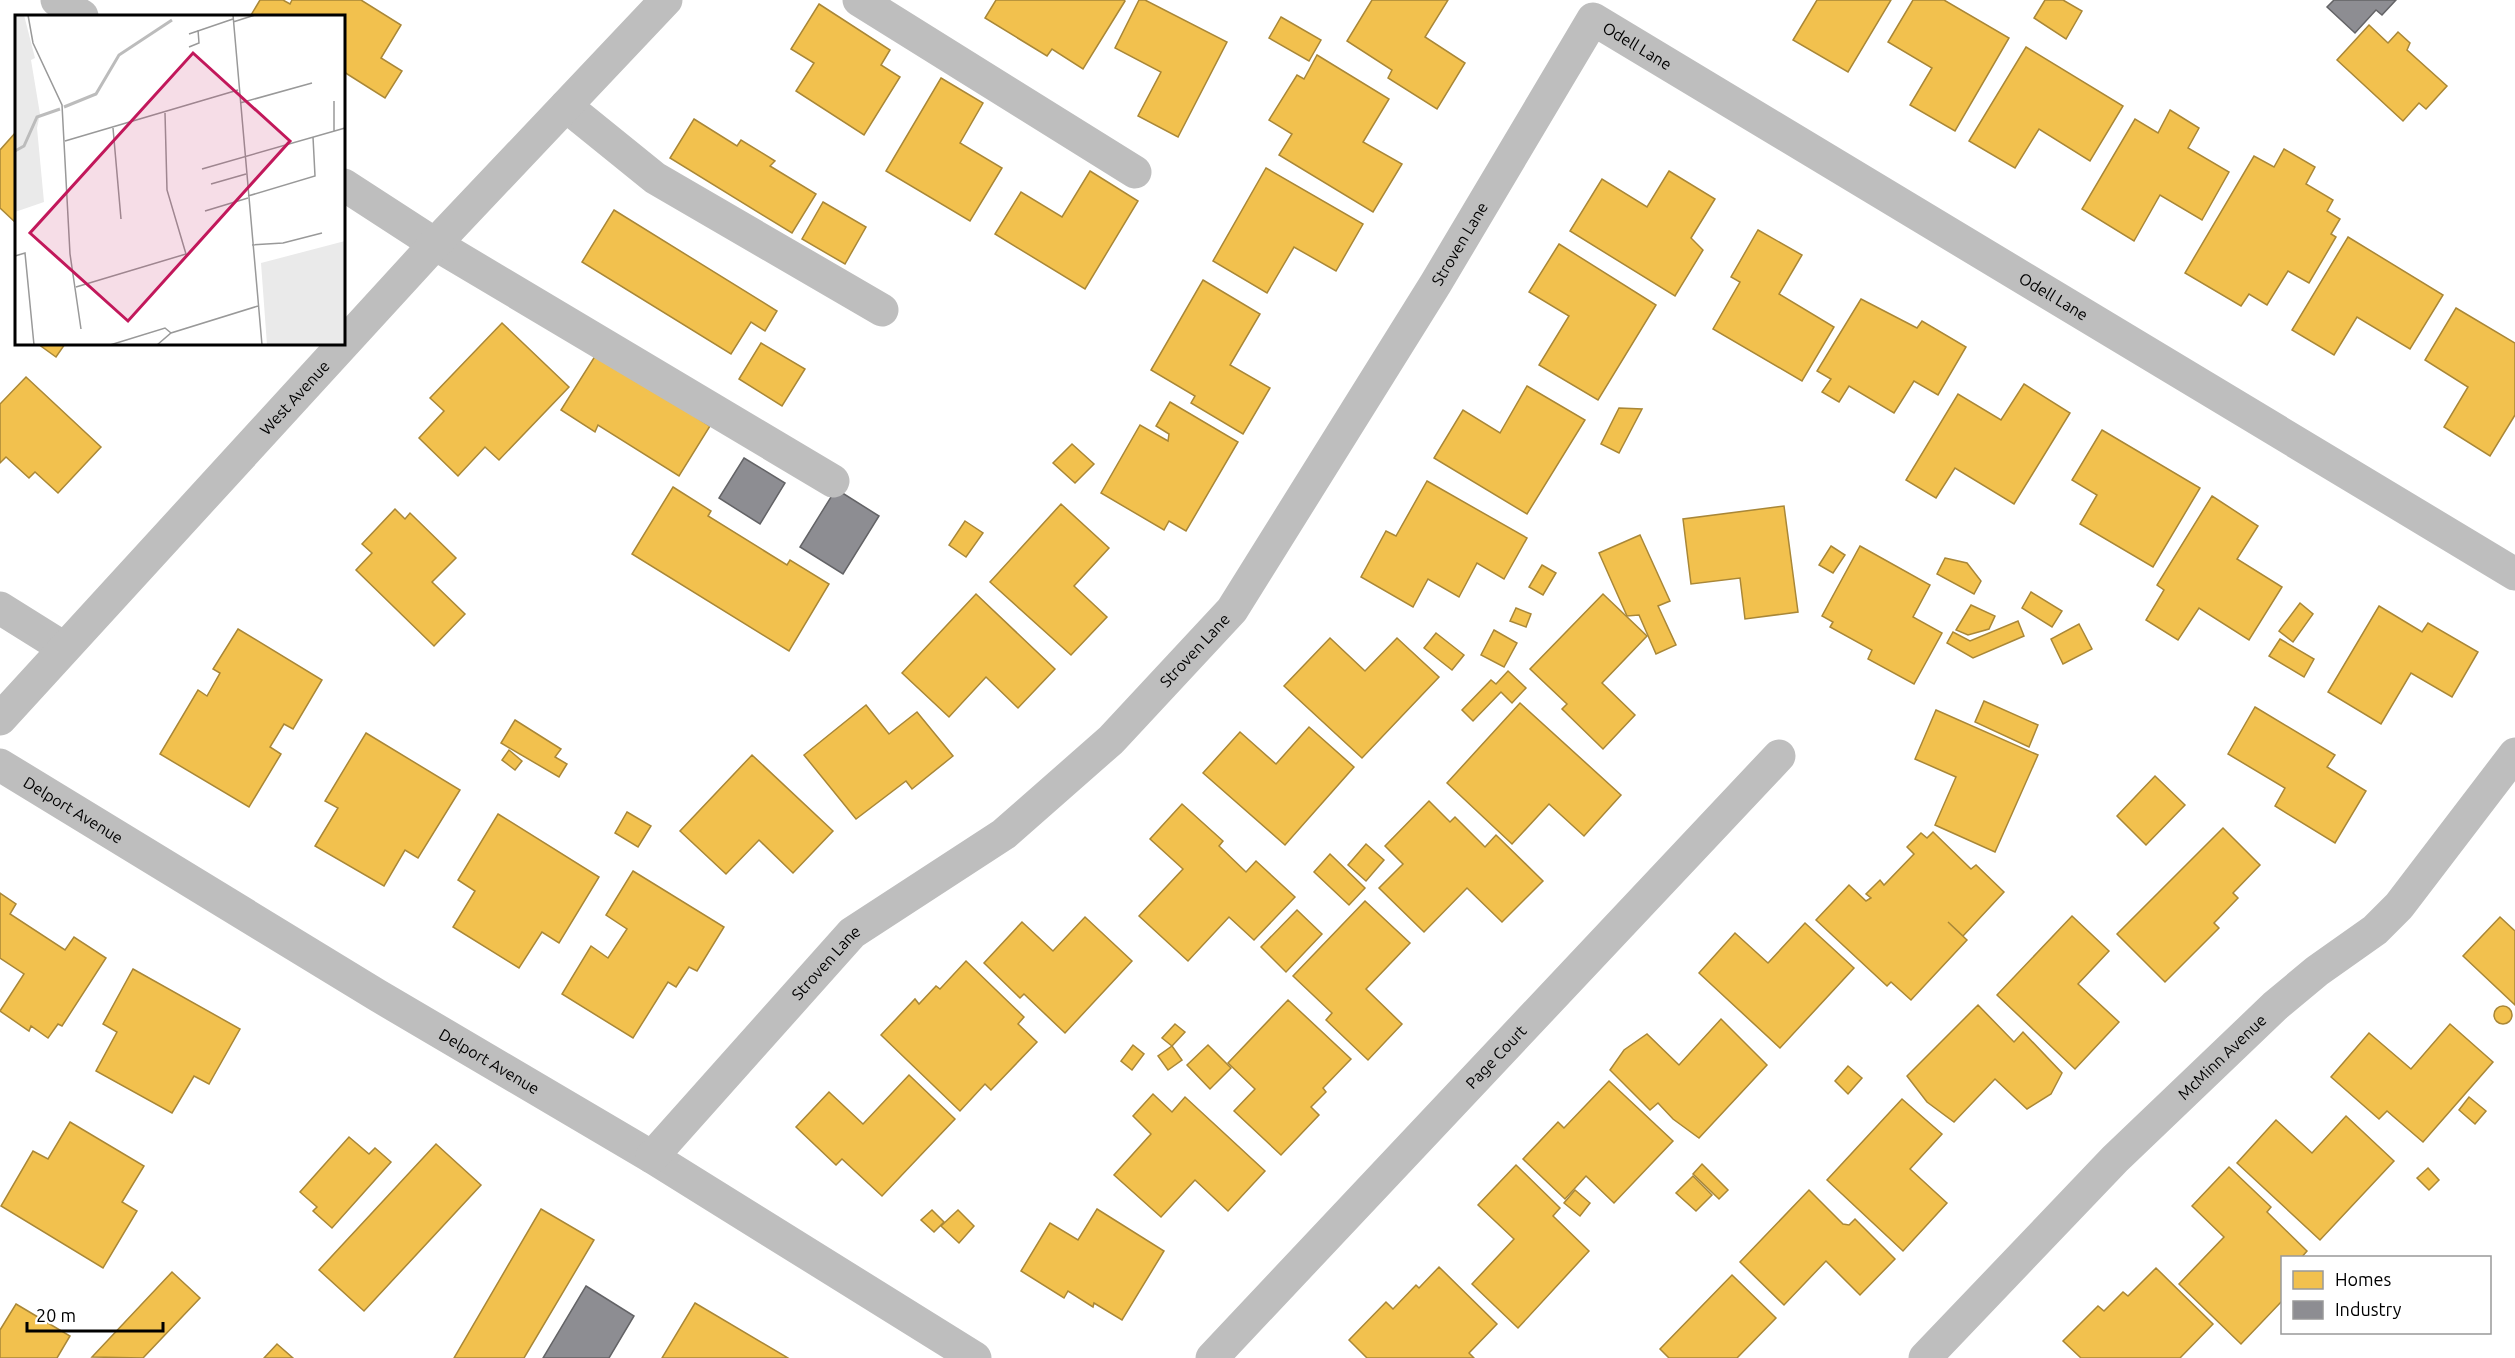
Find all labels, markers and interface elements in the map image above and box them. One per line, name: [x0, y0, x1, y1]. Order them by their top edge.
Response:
inset map: [15, 15, 345, 345]
street label: Odell Lane: [1600, 18, 1675, 73]
street label: Stroven Lane: [1428, 199, 1491, 289]
street label: Odell Lane: [2016, 269, 2091, 324]
street label: West Avenue: [256, 357, 333, 438]
street label: Stroven Lane: [1156, 610, 1233, 691]
street label: Delport Avenue: [20, 773, 126, 847]
street label: Stroven Lane: [788, 921, 863, 1003]
street label: McMinn Avenue: [2174, 1011, 2270, 1103]
street label: Page Court: [1462, 1021, 1530, 1092]
street label: Delport Avenue: [436, 1025, 543, 1098]
legend: [2281, 1256, 2491, 1334]
text: Homes: [2335, 1269, 2392, 1289]
scale bar: [27, 1295, 164, 1333]
text: Industry: [2335, 1299, 2402, 1319]
text: 20 m: [36, 1305, 76, 1325]

